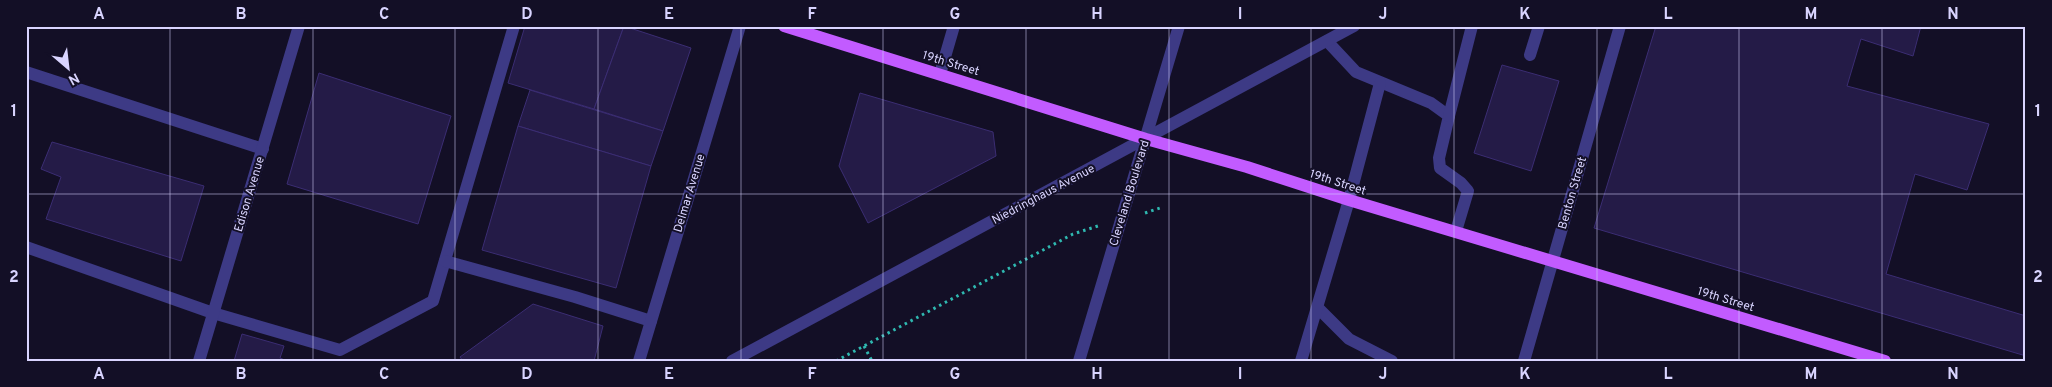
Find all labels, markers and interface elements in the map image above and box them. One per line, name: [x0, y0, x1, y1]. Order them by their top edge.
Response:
text: A: [93, 5, 105, 25]
text: B: [235, 5, 247, 25]
text: C: [379, 5, 389, 25]
text: D: [521, 5, 533, 25]
text: E: [664, 5, 674, 25]
text: F: [807, 5, 817, 25]
text: G: [950, 5, 960, 25]
text: H: [1091, 5, 1103, 25]
text: I: [1238, 5, 1242, 25]
text: J: [1379, 5, 1387, 25]
text: K: [1519, 5, 1531, 25]
text: L: [1663, 5, 1673, 25]
text: M: [1805, 5, 1817, 25]
text: N: [1947, 5, 1959, 25]
north arrow: [42, 42, 92, 92]
street label: 19th Street: [920, 48, 981, 80]
text: N: [65, 68, 82, 88]
text: 1: [11, 102, 17, 122]
text: 1: [2035, 102, 2041, 122]
street label: Cleveland Boulevard: [1106, 138, 1154, 248]
street label: Delmar Avenue: [670, 152, 710, 235]
street label: Edison Avenue: [231, 155, 269, 234]
street label: Benton Street: [1555, 155, 1591, 231]
street label: Niedringhaus Avenue: [989, 161, 1098, 229]
street label: 19th Street: [1307, 166, 1368, 200]
text: 2: [9, 268, 19, 288]
text: 2: [2033, 268, 2043, 288]
street label: 19th Street: [1695, 284, 1756, 316]
text: A: [93, 365, 105, 385]
text: B: [235, 365, 247, 385]
text: C: [379, 365, 389, 385]
text: D: [521, 365, 533, 385]
text: E: [664, 365, 674, 385]
text: F: [807, 365, 817, 385]
text: G: [950, 365, 960, 385]
text: H: [1091, 365, 1103, 385]
text: I: [1238, 365, 1242, 385]
text: J: [1379, 365, 1387, 385]
text: K: [1519, 365, 1531, 385]
text: L: [1663, 365, 1673, 385]
text: M: [1805, 365, 1817, 385]
text: N: [1947, 365, 1959, 385]

